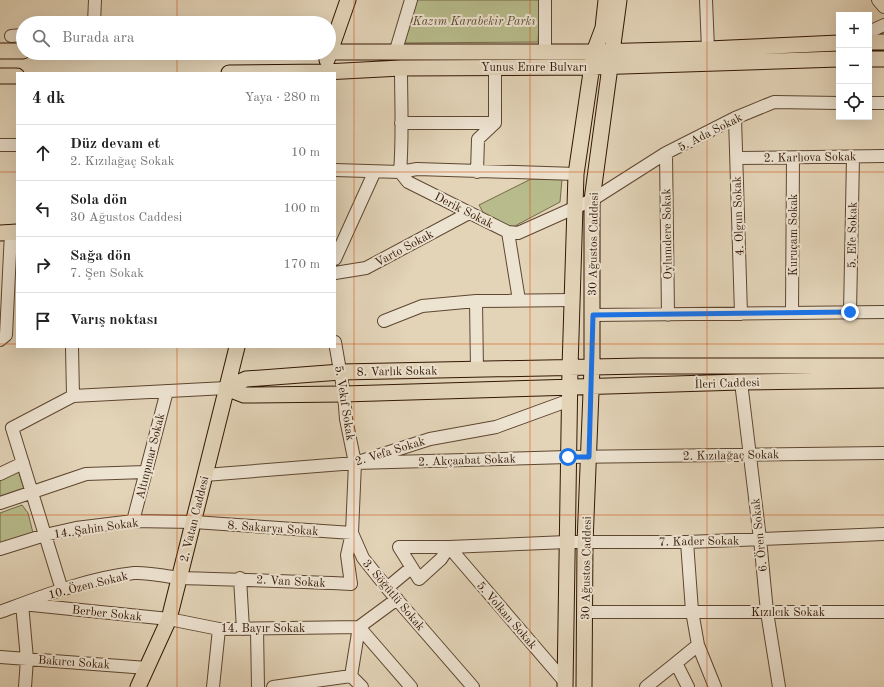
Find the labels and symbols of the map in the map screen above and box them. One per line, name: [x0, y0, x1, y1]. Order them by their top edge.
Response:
park label: Kazım Karabekir Parkı: [412, 16, 535, 28]
street label: Yunus Emre Bulvarı: [481, 62, 587, 74]
street label: 5. Ada Sokak: [676, 111, 744, 154]
street label: 2. Karlıova Sokak: [764, 151, 856, 165]
street label: 4. Olgun Sokak: [732, 176, 746, 256]
street label: Oylumdere Sokak: [661, 188, 675, 280]
street label: Derik Sokak: [432, 191, 495, 231]
street label: 30 Ağustos Caddesi: [587, 192, 601, 296]
street label: Kuruçam Sokak: [788, 194, 800, 276]
street label: 5. Efe Sokak: [845, 202, 860, 268]
street label: Varto Sokak: [373, 228, 436, 269]
route end: [841, 303, 859, 321]
street label: 5. Vekıf Sokak: [332, 365, 357, 442]
street label: 8. Varlık Sokak: [357, 365, 437, 379]
street label: İleri Caddesi: [694, 373, 760, 391]
street label: Altınpınar Sokak: [134, 412, 167, 501]
street label: 2. Vefa Sokak: [354, 436, 427, 468]
route start: [559, 448, 577, 466]
street label: 2. Kızılağaç Sokak: [683, 449, 779, 463]
street label: 2. Akçaabat Sokak: [418, 453, 516, 469]
street label: 2. Vatan Caddesi: [178, 475, 211, 564]
street label: 6. Ören Sokak: [746, 497, 770, 573]
street label: 30 Ağustos Caddesi: [580, 516, 594, 620]
street label: 14. Şahin Sokak: [53, 517, 139, 541]
street label: 8. Sakarya Sokak: [227, 520, 319, 538]
street label: 7. Kader Sokak: [659, 535, 739, 549]
street label: 3. Söğütlü Sokak: [360, 558, 426, 634]
street label: 10. Özen Sokak: [46, 566, 129, 602]
street label: 2. Van Sokak: [256, 574, 326, 590]
street label: 5. Volkan Sokak: [474, 579, 539, 652]
street label: Berber Sokak: [71, 604, 143, 624]
street label: Kızılcık Sokak: [751, 607, 825, 619]
street label: 14. Bayır Sokak: [221, 623, 305, 635]
street label: Bakırcı Sokak: [37, 654, 110, 672]

